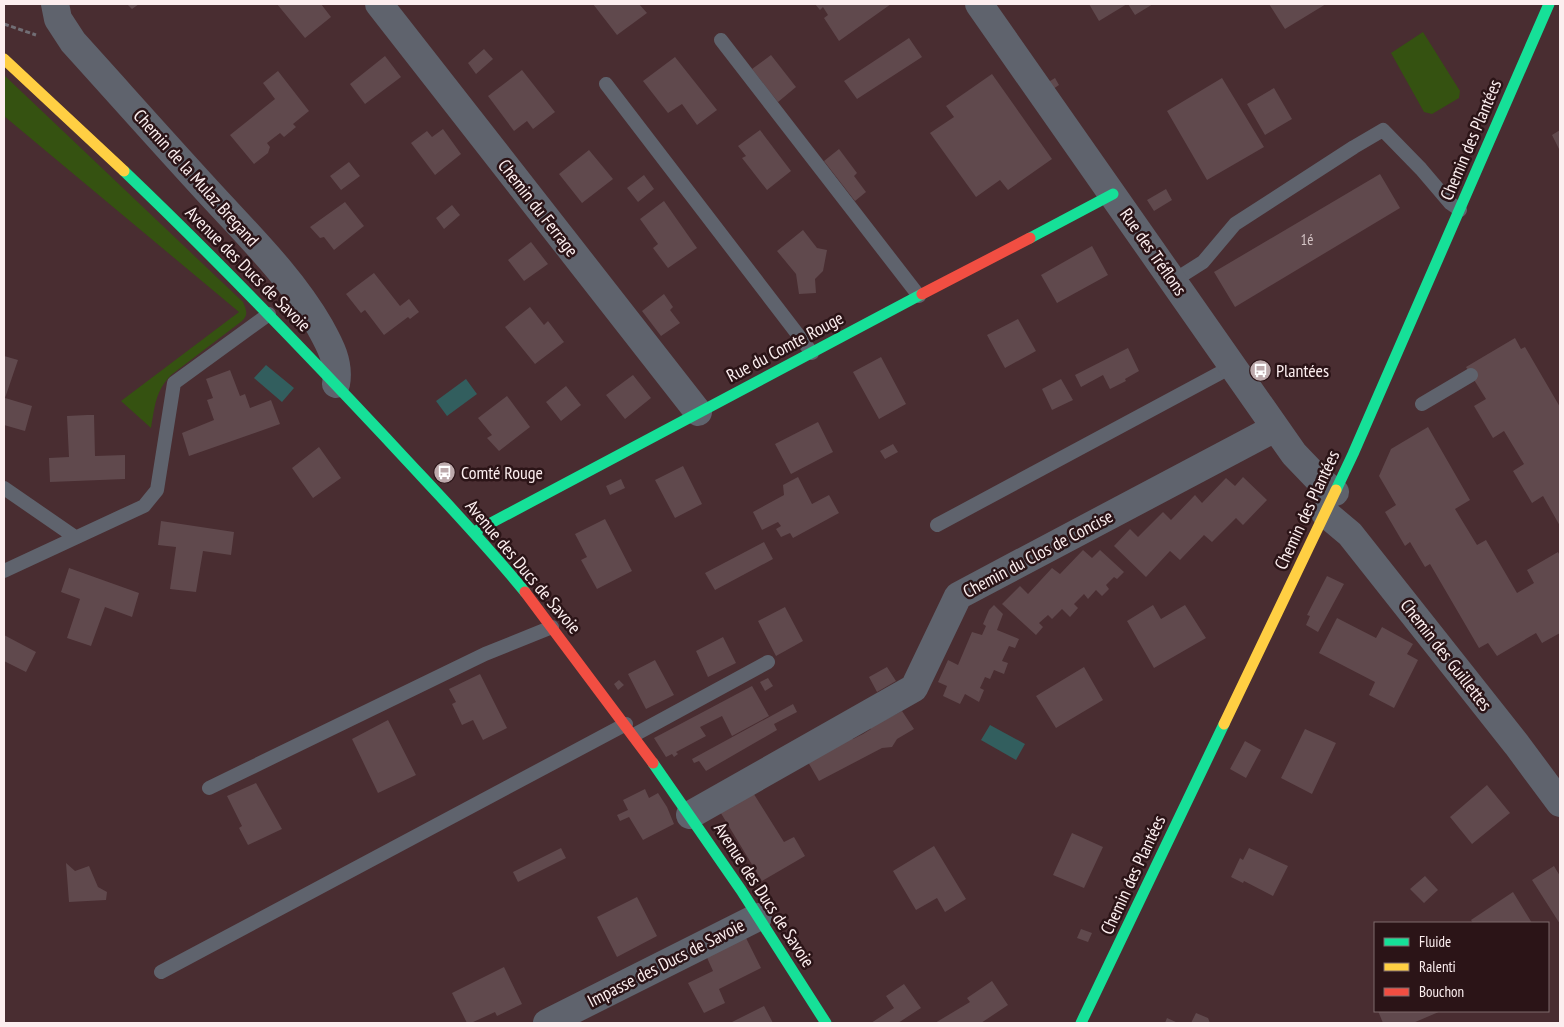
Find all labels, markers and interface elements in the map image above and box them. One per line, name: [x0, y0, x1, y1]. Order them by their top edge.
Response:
street label: Chemin des Plantées: [1435, 76, 1506, 204]
street label: Chemin de la Mulaz Bregand: [129, 104, 264, 251]
street label: Chemin du Ferrage: [493, 154, 584, 261]
street label: Avenue des Ducs de Savoie: [181, 201, 316, 336]
street label: Rue des Tréflons: [1115, 204, 1192, 300]
house number: 1é: [1301, 230, 1313, 249]
street label: Rue du Comte Rouge: [722, 306, 847, 387]
bus stop icon: Plantées: [1248, 359, 1272, 383]
place label: Plantées: [1276, 359, 1329, 382]
street label: Chemin des Plantées: [1269, 446, 1344, 573]
bus stop icon: Comté Rouge: [433, 461, 457, 485]
place label: Comté Rouge: [461, 461, 543, 484]
street label: Avenue des Ducs de Savoie: [461, 495, 586, 638]
street label: Chemin du Clos de Concise: [959, 504, 1117, 603]
street label: Chemin des Guillettes: [1396, 594, 1497, 715]
street label: Chemin des Plantées: [1095, 811, 1170, 938]
street label: Avenue des Ducs de Savoie: [709, 818, 820, 971]
street label: Impasse des Ducs de Savoie: [583, 913, 748, 1012]
legend: [1374, 922, 1549, 1012]
text: Fluide: [1419, 932, 1451, 951]
text: Ralenti: [1419, 957, 1456, 976]
text: Bouchon: [1419, 982, 1464, 1001]

